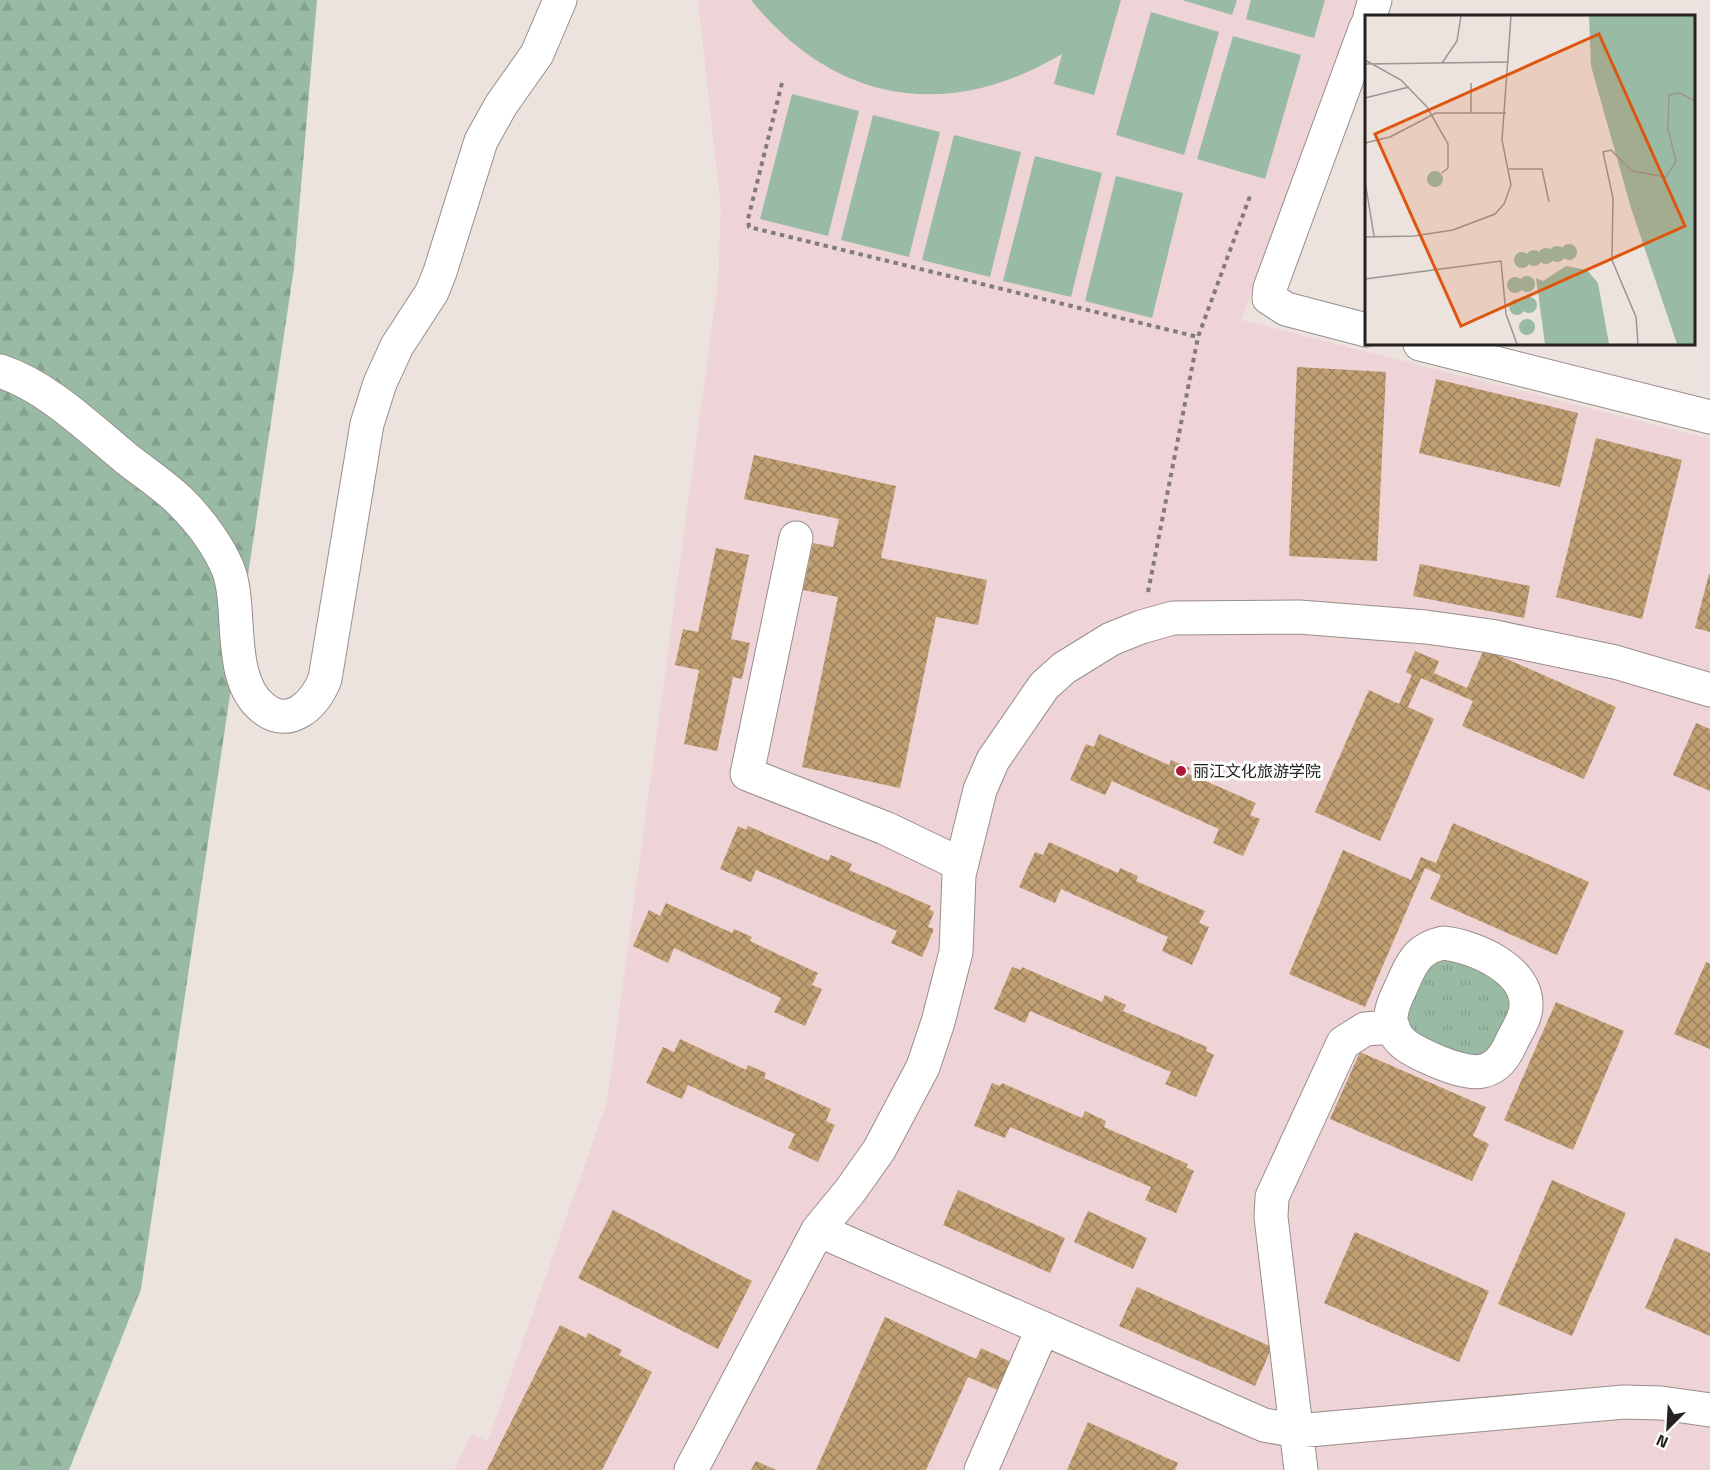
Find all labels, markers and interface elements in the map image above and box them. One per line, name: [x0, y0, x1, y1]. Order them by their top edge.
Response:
inset map: [1365, 15, 1695, 345]
place label: 丽江文化旅游学院: [1193, 759, 1321, 783]
marker: 丽江文化旅游学院: [1174, 764, 1188, 778]
north arrow: [1638, 1398, 1698, 1458]
text: N: [1652, 1428, 1672, 1455]

